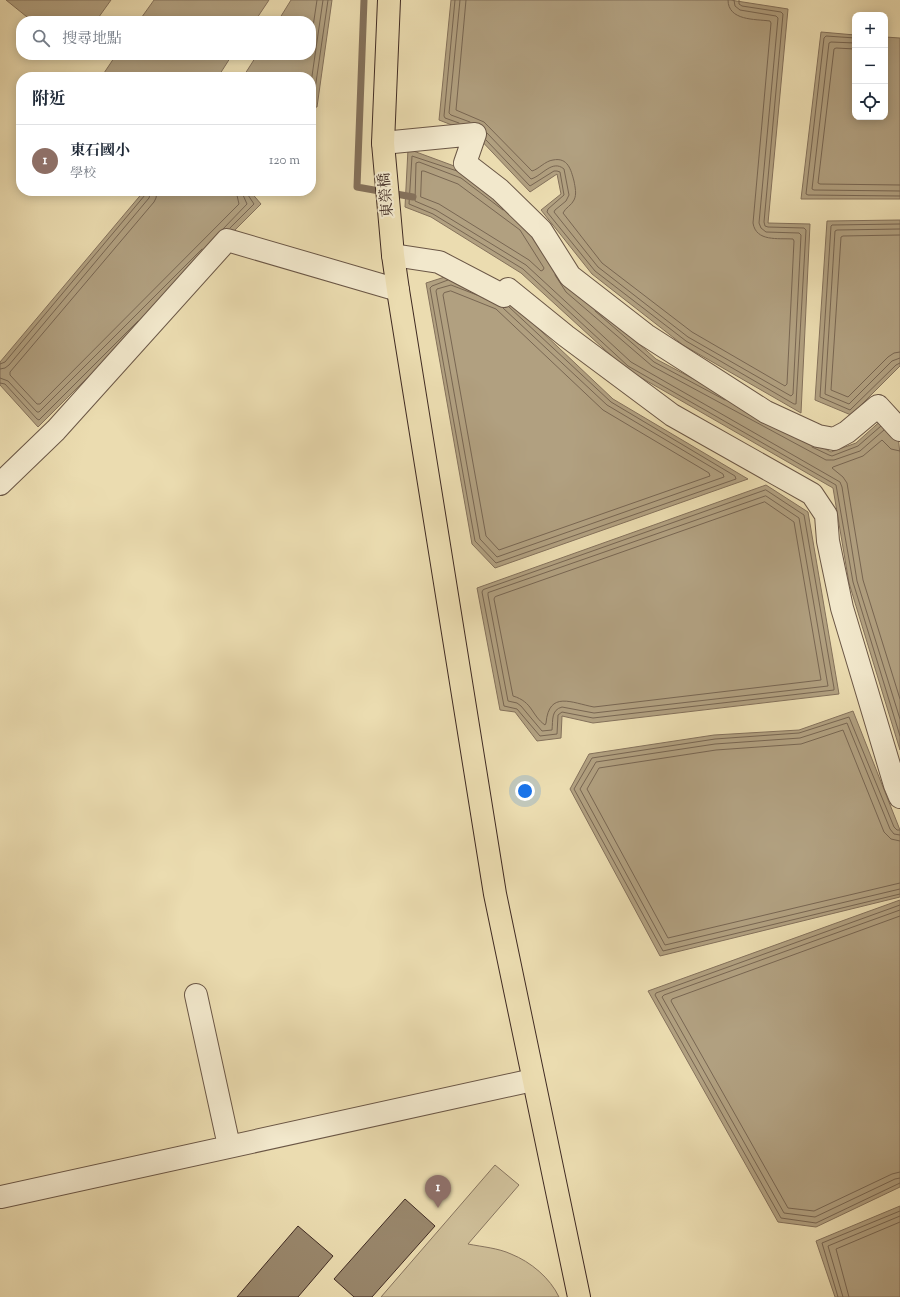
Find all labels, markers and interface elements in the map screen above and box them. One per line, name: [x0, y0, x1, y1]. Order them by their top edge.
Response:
map controls: [852, 12, 888, 120]
button: +: [852, 12, 888, 48]
search box: [16, 16, 316, 60]
icon: search: [30, 27, 52, 49]
text: 搜尋地點: [62, 29, 122, 50]
button: −: [852, 48, 888, 84]
button: locate: [852, 84, 888, 120]
text: 附近: [32, 88, 66, 112]
text: 東石國小: [70, 141, 130, 162]
text: 1: [43, 152, 47, 170]
text: 120 m: [269, 152, 300, 170]
text: 學校: [70, 165, 96, 183]
street label: 東榮橋: [375, 172, 399, 218]
your location: [515, 781, 535, 801]
pin: 1: [425, 1175, 451, 1208]

